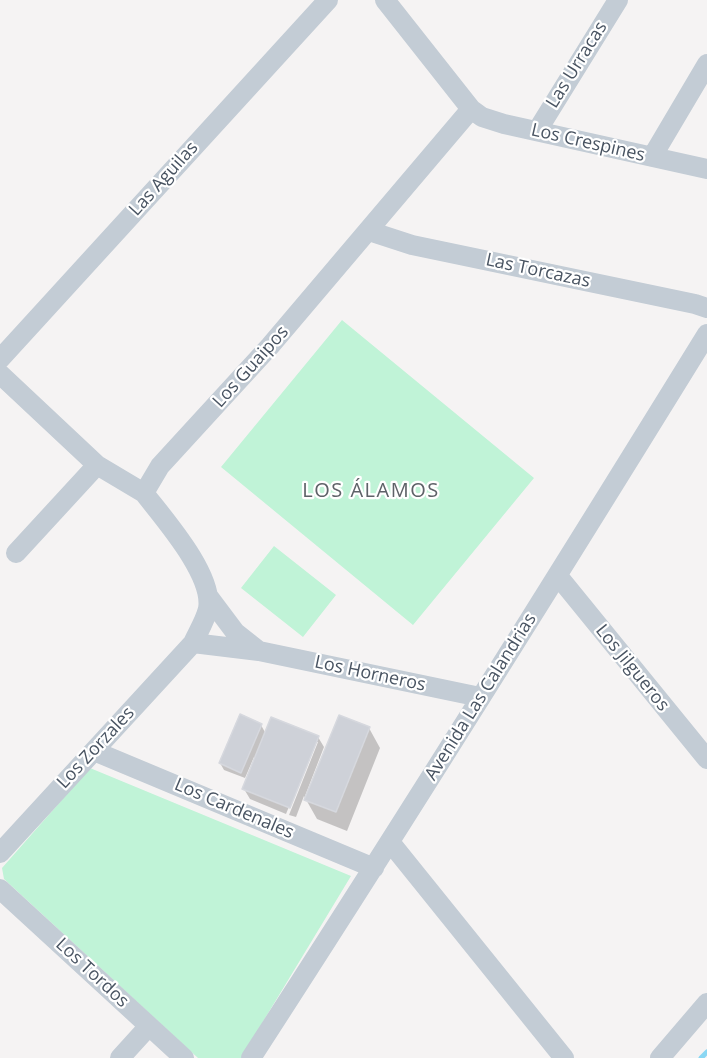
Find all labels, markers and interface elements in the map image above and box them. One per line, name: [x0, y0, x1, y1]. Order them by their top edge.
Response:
street label: Las Urracas: [542, 18, 612, 112]
street label: Los Crespines: [529, 119, 647, 167]
street label: Las Aguilas: [125, 137, 203, 221]
street label: Las Torcazas: [484, 249, 592, 293]
street label: Los Guaipos: [209, 322, 293, 412]
district label: LOS ÁLAMOS: [302, 479, 440, 503]
street label: Avenida Las Calandrias: [421, 610, 541, 784]
street label: Los Jilgueros: [591, 620, 673, 716]
street label: Los Horneros: [313, 652, 427, 696]
street label: Los Zorzales: [53, 703, 139, 793]
street label: Los Cardenales: [171, 774, 297, 844]
street label: Los Tordos: [51, 934, 133, 1012]

